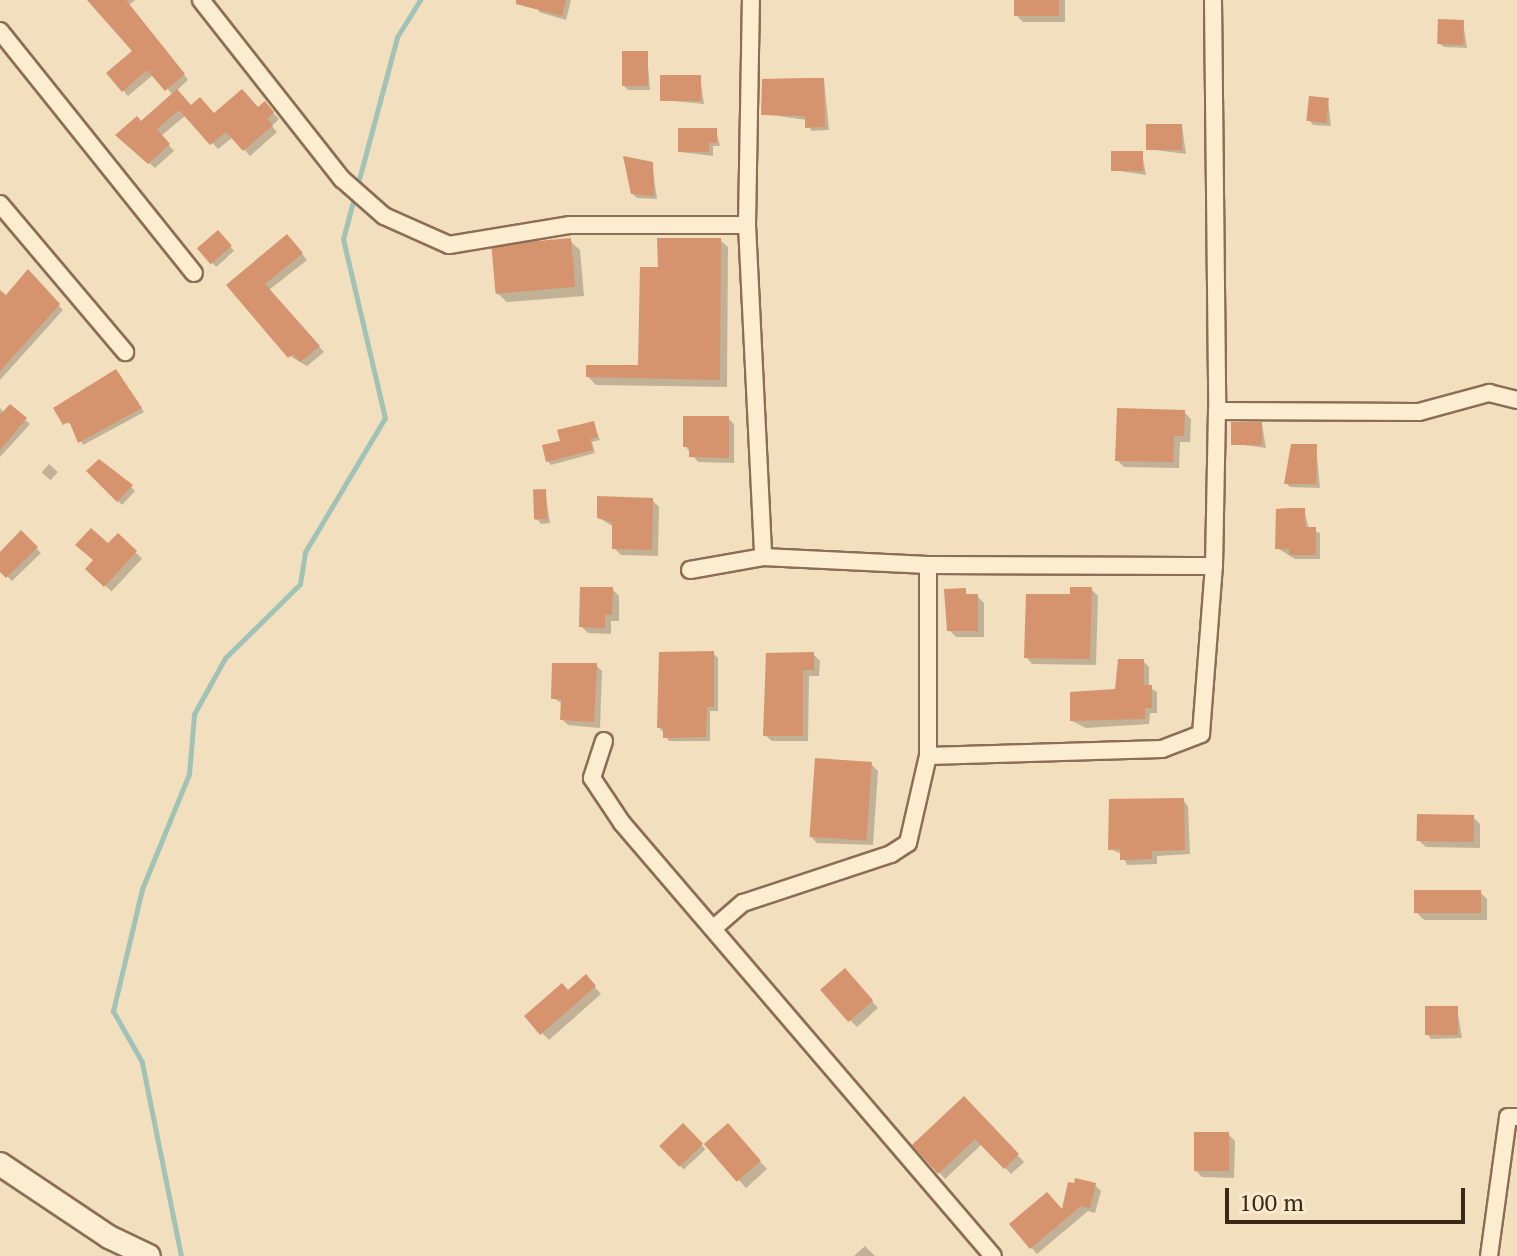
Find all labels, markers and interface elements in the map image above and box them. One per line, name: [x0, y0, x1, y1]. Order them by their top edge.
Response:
scale bar: [1229, 1172, 1469, 1222]
text: 100 m: [1239, 1186, 1304, 1218]

